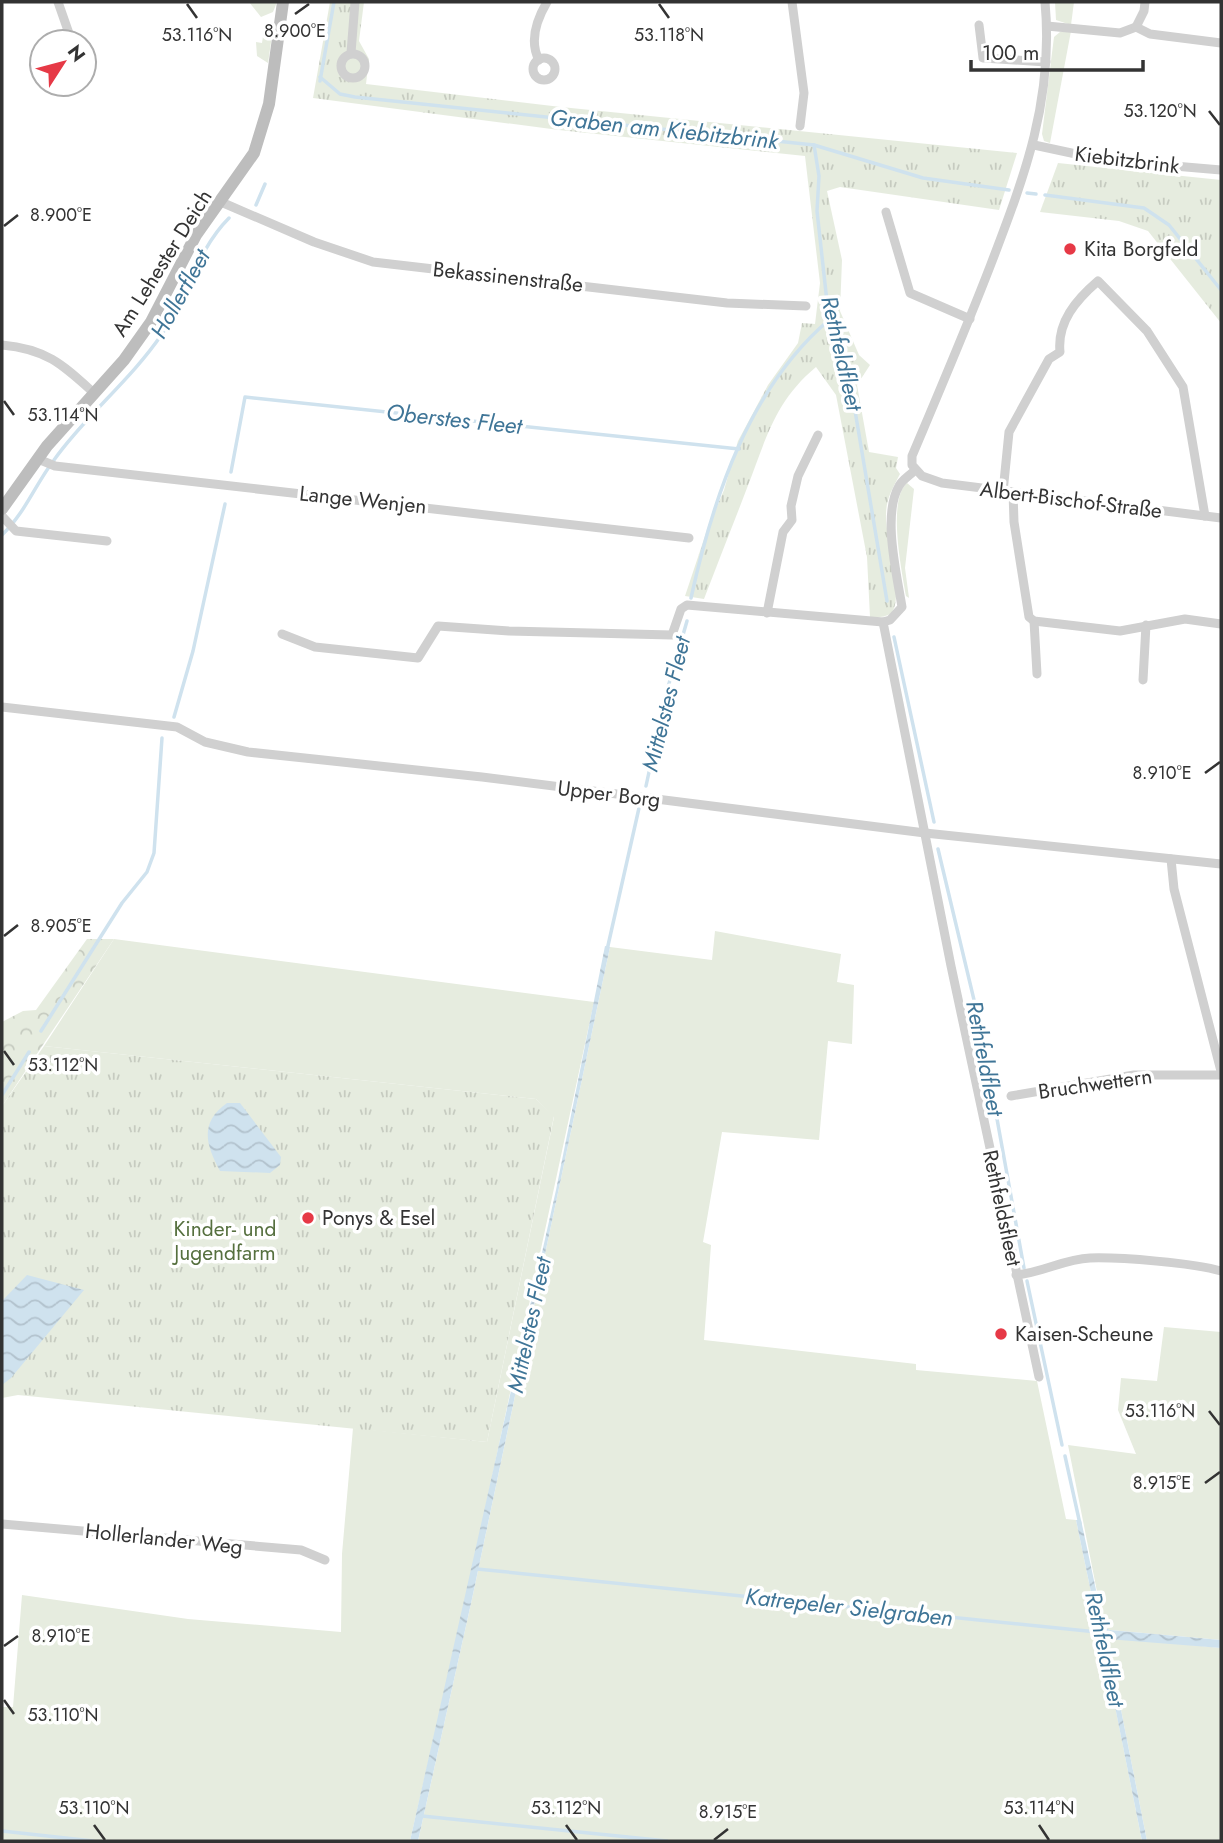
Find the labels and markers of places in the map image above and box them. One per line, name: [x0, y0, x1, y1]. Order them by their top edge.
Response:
place label: Kita Borgfeld: [1084, 234, 1198, 264]
marker: Kita Borgfeld: [1062, 241, 1078, 257]
place label: Ponys & Esel: [322, 1203, 435, 1233]
marker: Ponys & Esel: [300, 1210, 316, 1226]
place label: Kaisen-Scheune: [1015, 1319, 1154, 1349]
marker: Kaisen-Scheune: [993, 1326, 1009, 1342]

